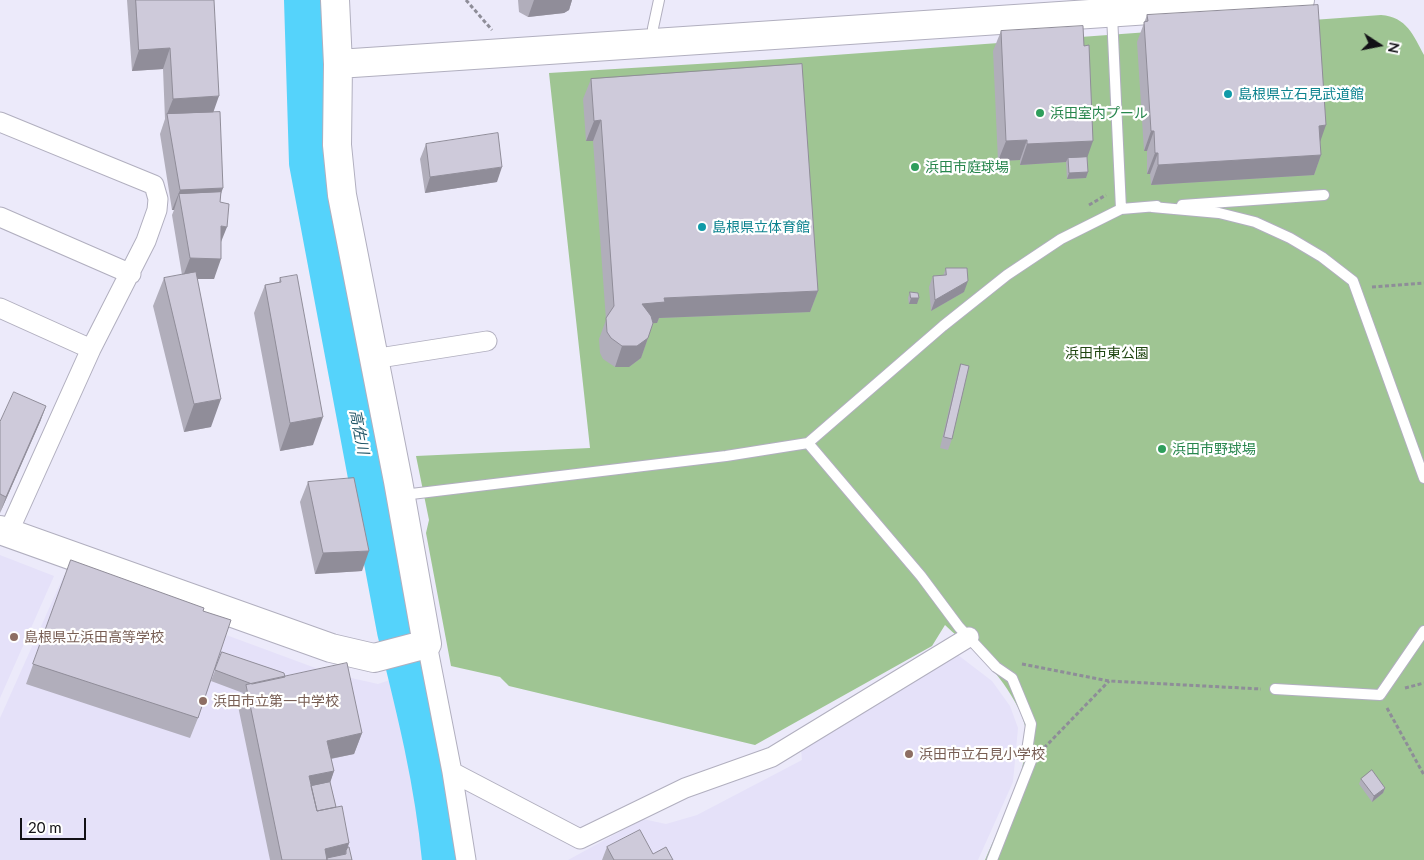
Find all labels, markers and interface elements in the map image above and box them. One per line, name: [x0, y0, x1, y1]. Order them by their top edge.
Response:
north arrow: [1354, 20, 1404, 70]
text: N: [1385, 41, 1404, 55]
place label: 島根県立石見武道館: [1238, 86, 1364, 102]
marker: 島根県立石見武道館: [1222, 88, 1234, 100]
place label: 浜田室内プール: [1050, 105, 1148, 121]
marker: 浜田室内プール: [1034, 107, 1046, 119]
place label: 浜田市庭球場: [925, 159, 1009, 175]
marker: 浜田市庭球場: [909, 161, 921, 173]
place label: 島根県立体育館: [712, 219, 810, 235]
marker: 島根県立体育館: [696, 221, 708, 233]
park label: 浜田市東公園: [1065, 345, 1149, 361]
water label: 高佐川: [346, 408, 372, 456]
place label: 浜田市野球場: [1172, 441, 1256, 457]
marker: 浜田市野球場: [1156, 443, 1168, 455]
place label: 島根県立浜田高等学校: [24, 629, 164, 645]
marker: 島根県立浜田高等学校: [8, 631, 20, 643]
place label: 浜田市立第一中学校: [213, 693, 339, 709]
marker: 浜田市立第一中学校: [197, 695, 209, 707]
place label: 浜田市立石見小学校: [919, 746, 1045, 762]
marker: 浜田市立石見小学校: [903, 748, 915, 760]
scale bar: [22, 808, 89, 840]
text: 20 m: [28, 818, 62, 836]

